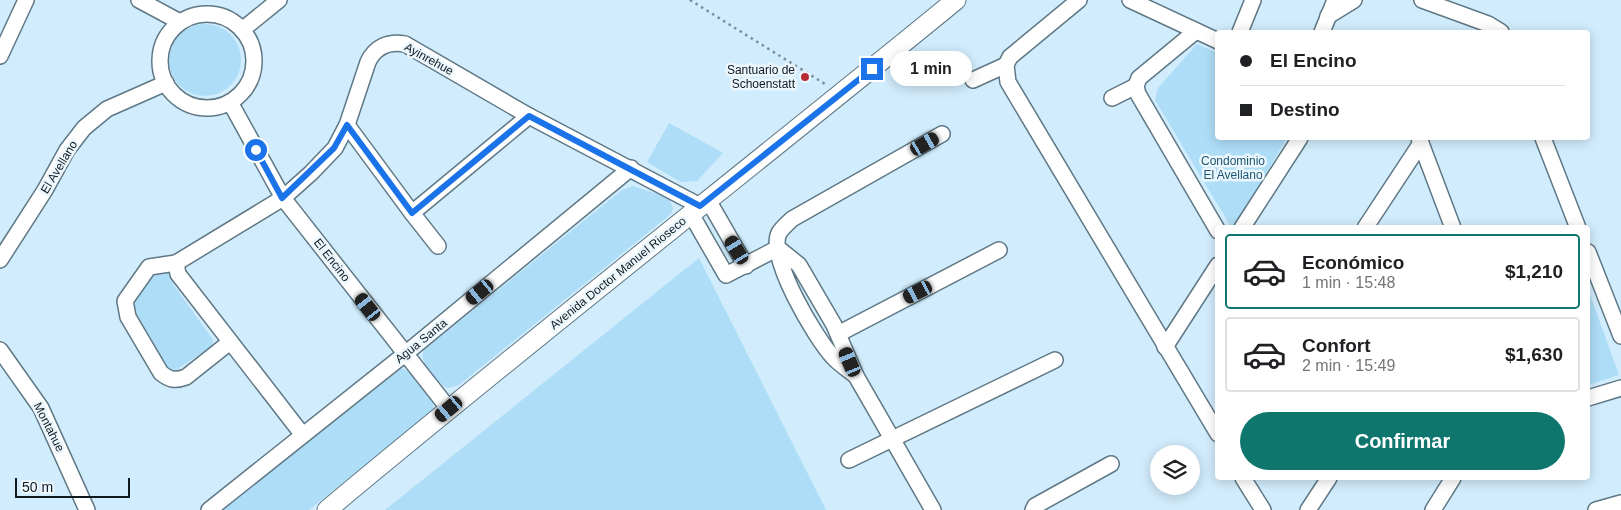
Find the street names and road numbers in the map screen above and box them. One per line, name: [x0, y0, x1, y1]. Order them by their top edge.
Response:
street label: Ayinrehue: [402, 40, 456, 78]
street label: El Avellano: [38, 138, 80, 196]
street label: Avenida Doctor Manuel Rioseco: [547, 213, 689, 332]
street label: El Encino: [311, 236, 353, 285]
street label: Agua Santa: [392, 316, 450, 366]
street label: Montahue: [31, 400, 68, 454]

